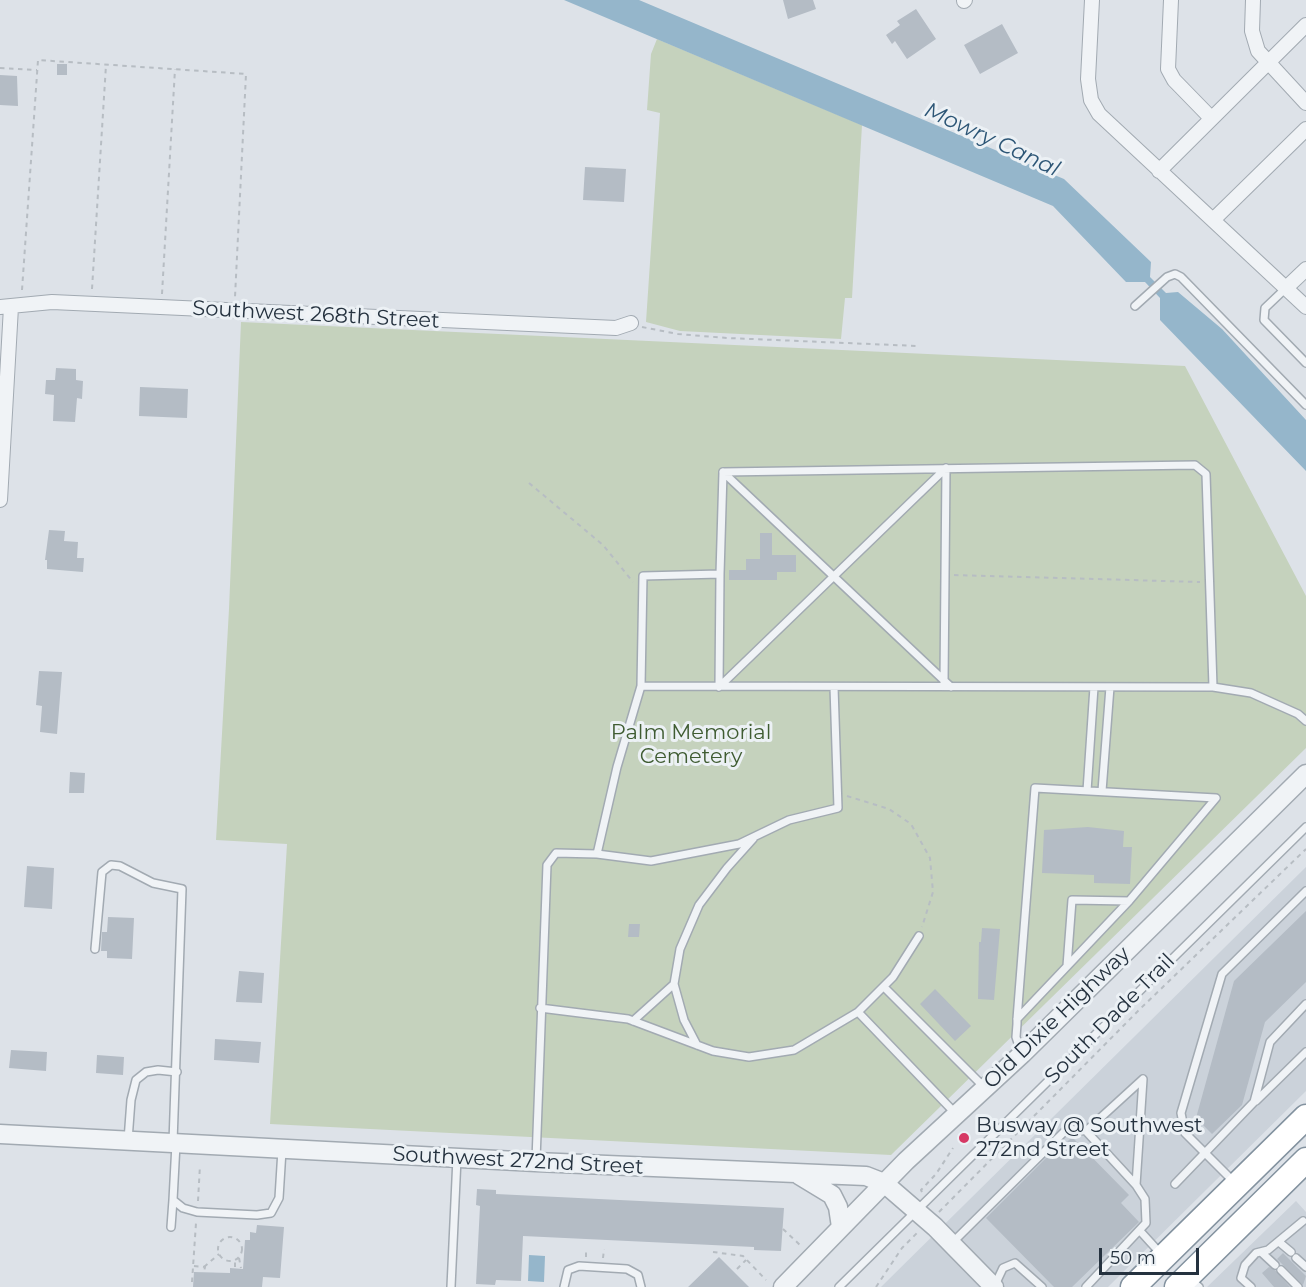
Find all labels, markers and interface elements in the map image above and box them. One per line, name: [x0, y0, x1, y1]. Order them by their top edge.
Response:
water label: Mowry Canal: [920, 97, 1064, 183]
street label: Southwest 268th Street: [192, 296, 440, 334]
park label: Palm Memorial Cemetery: [611, 720, 771, 770]
street label: Old Dixie Highway: [979, 942, 1135, 1094]
street label: South Dade Trail: [1040, 949, 1180, 1089]
place label: Busway @ Southwest 272nd Street: [976, 1113, 1202, 1163]
marker: Busway @ Southwest 272nd Street: [957, 1131, 971, 1145]
street label: Southwest 272nd Street: [392, 1142, 644, 1180]
scale bar: [1102, 1236, 1202, 1274]
text: 50 m: [1110, 1247, 1156, 1269]

